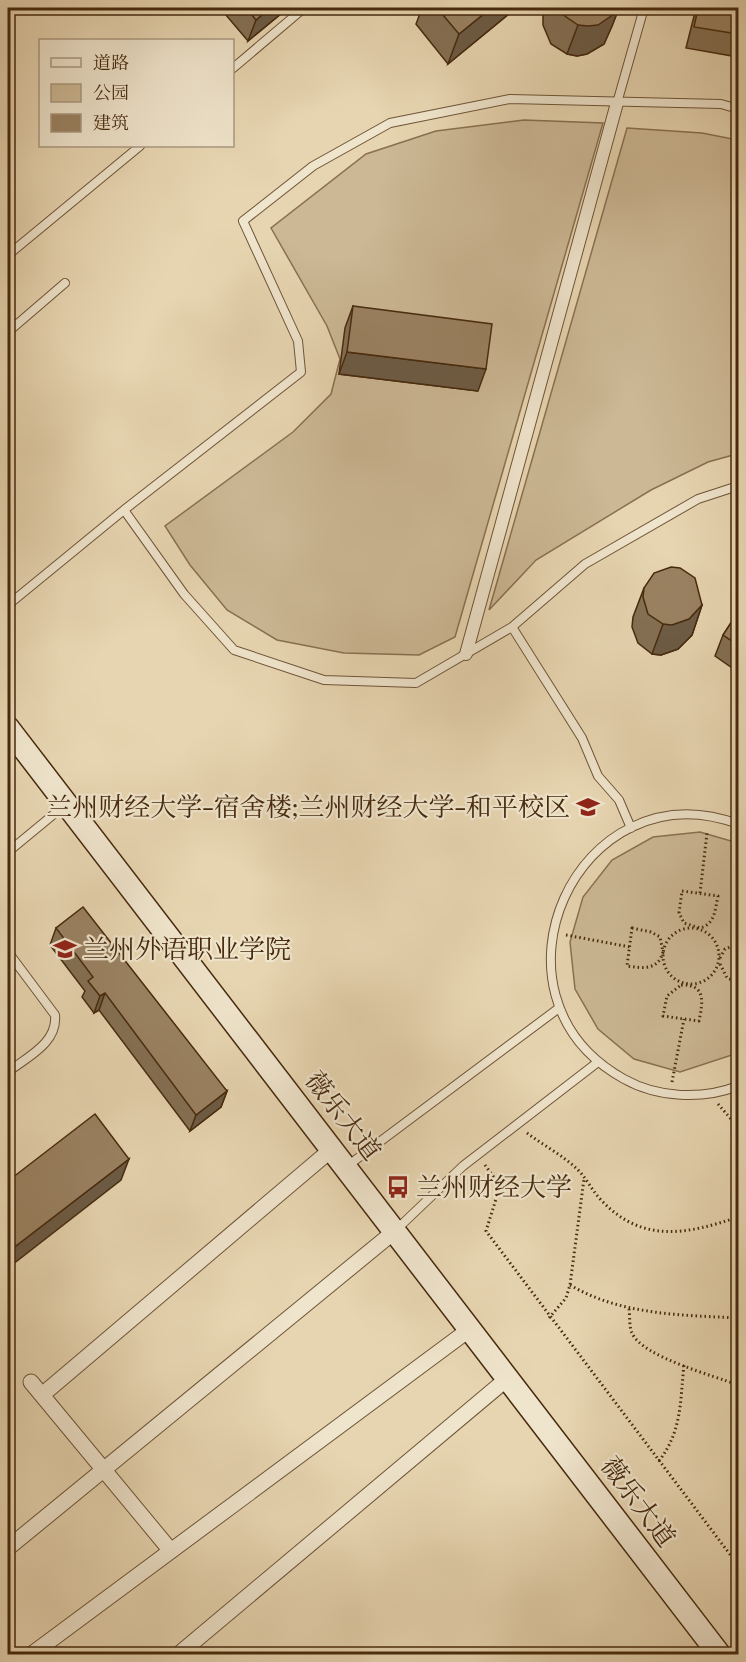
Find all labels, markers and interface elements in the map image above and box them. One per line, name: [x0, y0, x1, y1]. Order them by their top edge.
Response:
legend: [39, 39, 234, 147]
text: 道路: [93, 51, 129, 76]
text: 公园: [93, 81, 129, 106]
text: 建筑: [93, 111, 129, 136]
place label: 兰州财经大学-宿舍楼;兰州财经大学-和平校区: [46, 790, 570, 825]
school or university icon: 兰州财经大学-宿舍楼;兰州财经大学-和平校区: [575, 794, 601, 820]
place label: 兰州外语职业学院: [83, 932, 291, 967]
school or university icon: 兰州外语职业学院: [52, 936, 78, 962]
street label: 薇乐大道: [297, 1064, 389, 1168]
place label: 兰州财经大学: [416, 1170, 572, 1205]
bus stop icon: 兰州财经大学: [385, 1174, 411, 1200]
street label: 薇乐大道: [593, 1450, 683, 1554]

